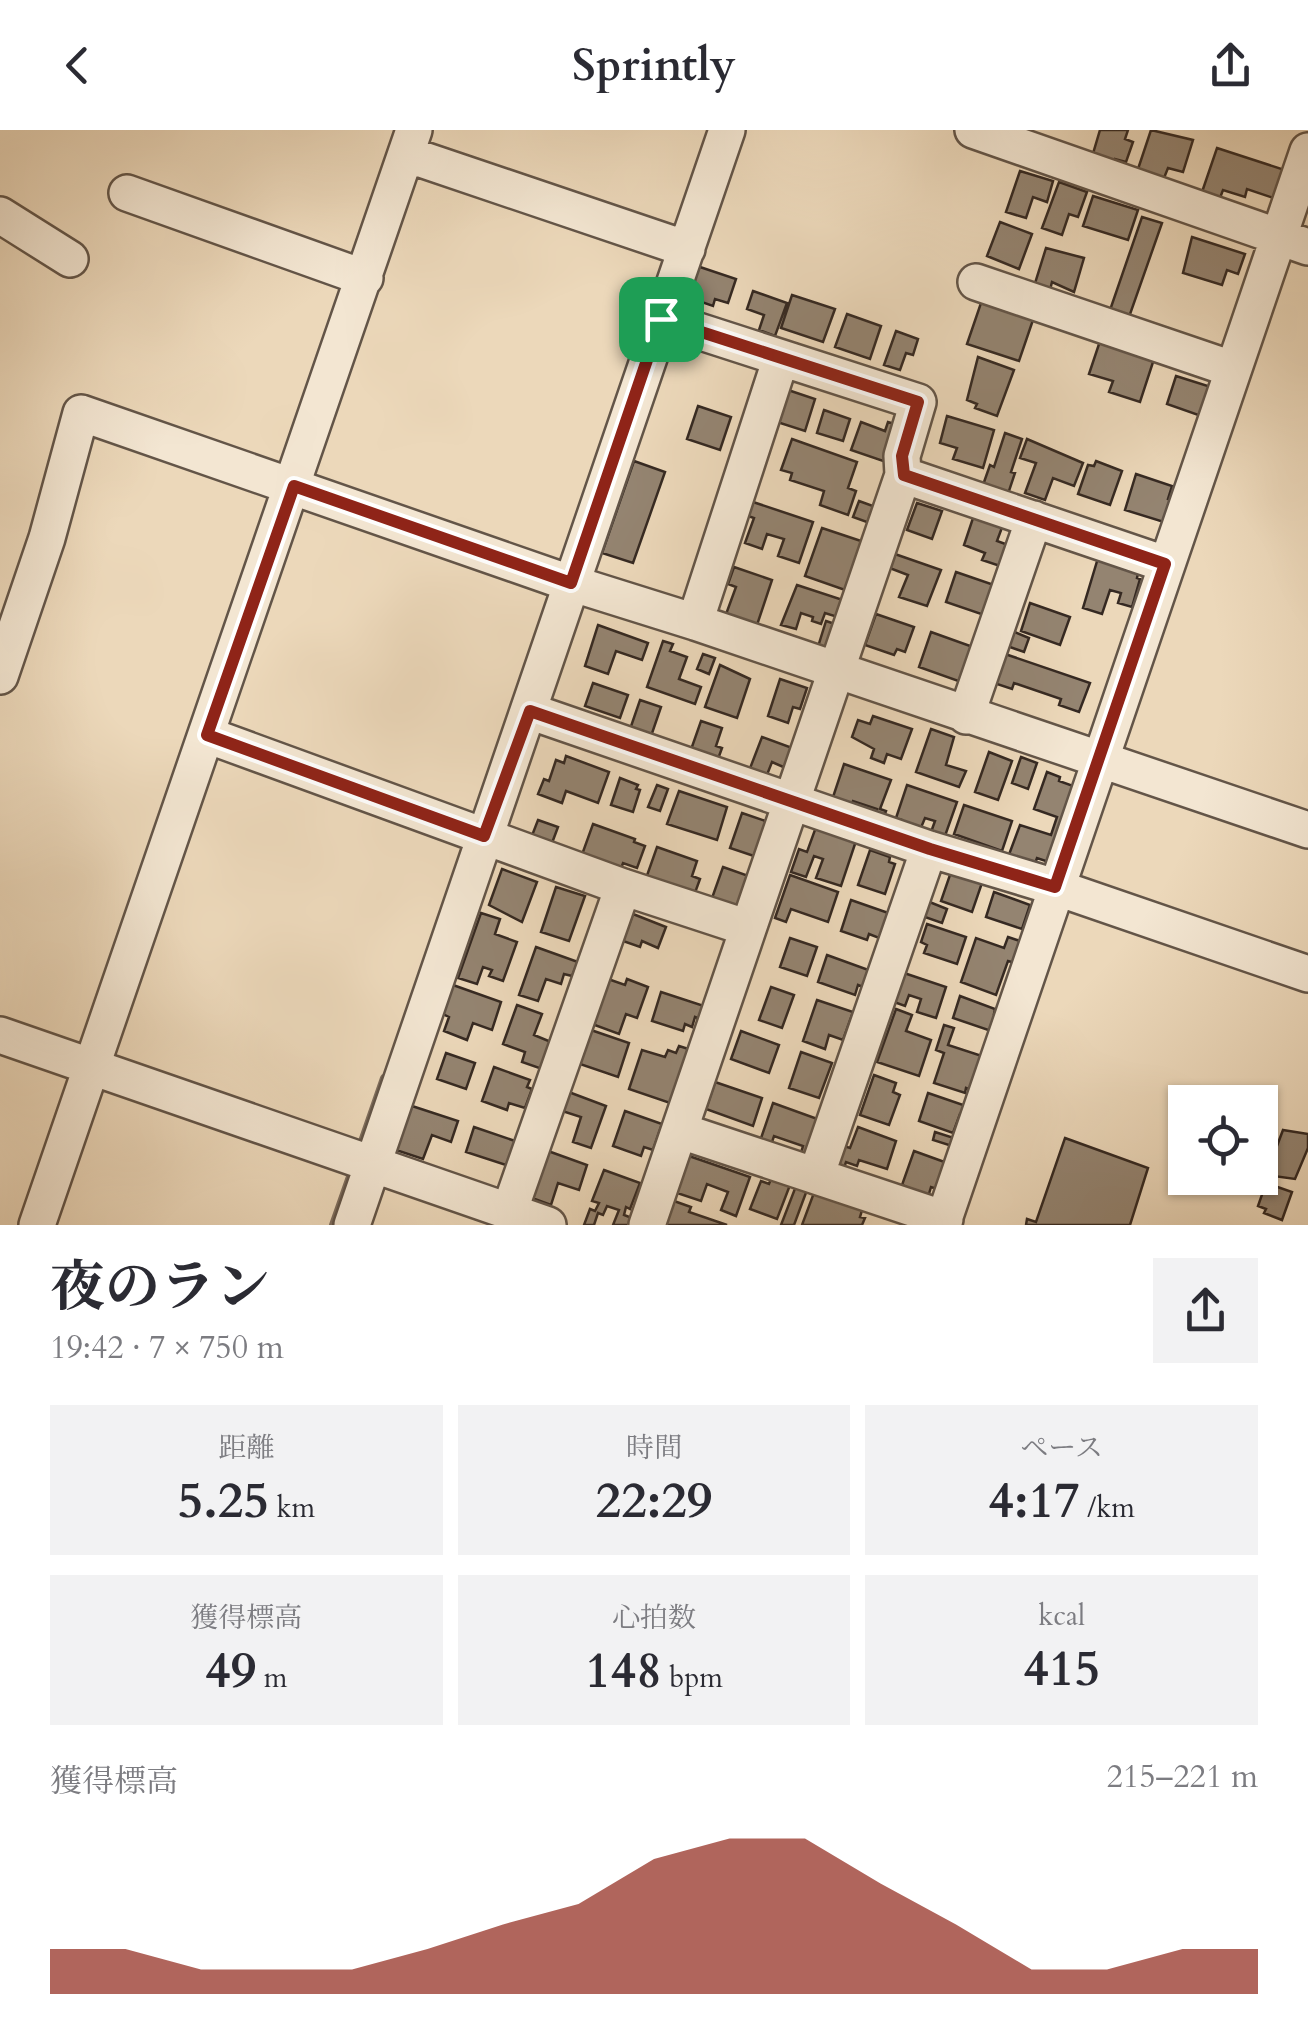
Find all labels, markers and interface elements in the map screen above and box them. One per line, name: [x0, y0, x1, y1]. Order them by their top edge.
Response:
text: Sprintly: [572, 35, 736, 96]
icon: back: [50, 38, 105, 93]
icon: share: [1203, 38, 1258, 93]
pin: [619, 277, 704, 362]
icon: arrive: [634, 292, 689, 347]
map controls: [1168, 1085, 1278, 1195]
button: locate: [1168, 1085, 1278, 1195]
text: 夜のラン: [50, 1251, 270, 1325]
button: share: [1153, 1258, 1258, 1363]
text: 19:42 · 7 × 750 m: [50, 1326, 284, 1370]
text: 距離: [218, 1429, 274, 1467]
text: 時間: [626, 1429, 682, 1467]
text: ペース: [1020, 1429, 1103, 1467]
text: 5.25: [178, 1467, 269, 1535]
text: 22:29: [596, 1467, 712, 1535]
text: 4:17: [988, 1467, 1080, 1535]
text: km: [269, 1489, 315, 1527]
text: /km: [1080, 1489, 1135, 1527]
text: kcal: [1038, 1597, 1085, 1635]
text: 獲得標高: [190, 1599, 302, 1637]
text: 心拍数: [612, 1599, 696, 1637]
text: 415: [1023, 1635, 1100, 1703]
text: 49: [205, 1637, 256, 1705]
text: 148: [585, 1637, 662, 1705]
text: m: [256, 1659, 288, 1697]
text: bpm: [662, 1659, 723, 1697]
text: 215–221 m: [1106, 1755, 1258, 1799]
text: 獲得標高: [50, 1760, 178, 1804]

